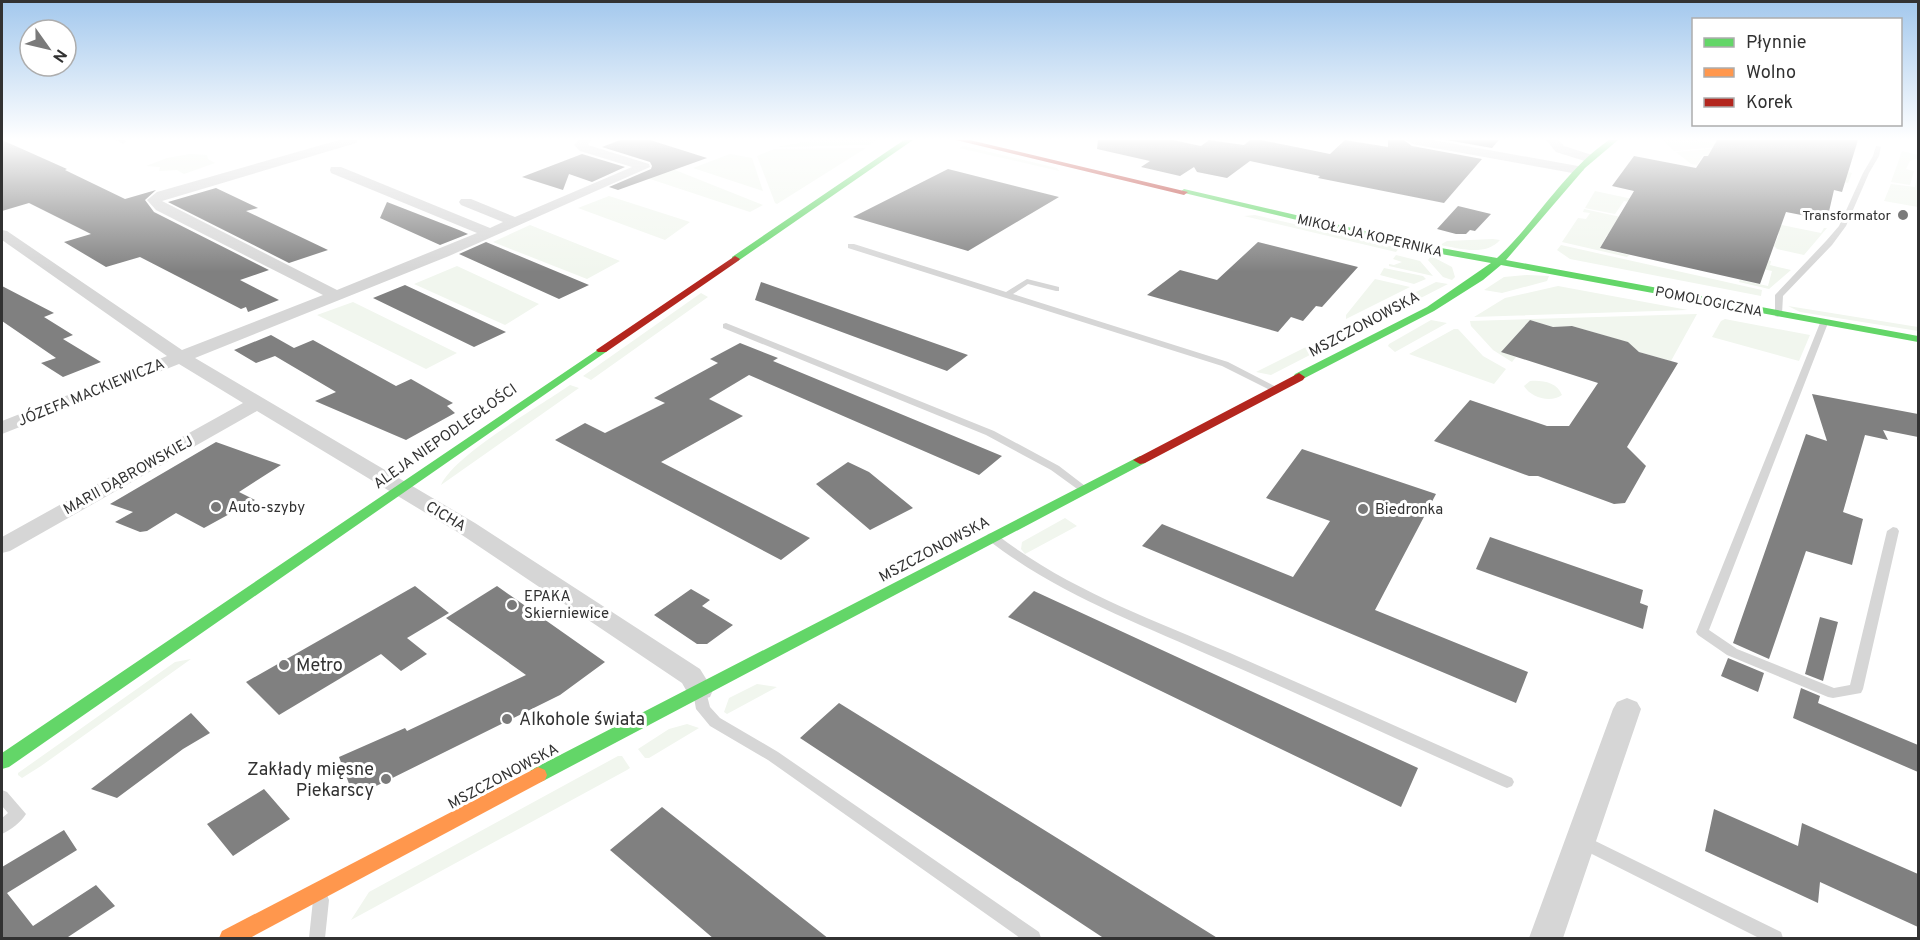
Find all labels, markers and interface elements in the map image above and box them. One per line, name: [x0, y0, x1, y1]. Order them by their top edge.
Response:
north arrow: [18, 18, 78, 78]
legend: [1692, 18, 1902, 126]
text: Płynnie: [1746, 32, 1807, 55]
text: N: [47, 45, 70, 66]
text: Wolno: [1746, 62, 1796, 85]
text: Korek: [1746, 92, 1793, 115]
place label: Transformator: [1802, 208, 1892, 225]
marker: Transformator: [1896, 208, 1910, 222]
street label: MIKOŁAJA KOPERNIKA: [1295, 211, 1444, 261]
street label: POMOLOGICZNA: [1654, 284, 1764, 321]
street label: MSZCZONOWSKA: [1306, 288, 1423, 363]
street label: JÓZEFA MACKIEWICZA: [15, 353, 168, 432]
street label: ALEJA NIEPODLEGŁOŚCI: [369, 379, 521, 494]
street label: MARII DĄBROWSKIEJ: [60, 433, 197, 520]
street label: CICHA: [422, 498, 469, 537]
place label: Auto-szyby: [228, 499, 305, 518]
marker: Auto-szyby: [209, 500, 223, 514]
place label: Biedronka: [1375, 501, 1443, 520]
marker: Biedronka: [1356, 502, 1370, 516]
street label: MSZCZONOWSKA: [876, 513, 993, 588]
place label: EPAKA Skierniewice: [524, 588, 609, 624]
marker: EPAKA Skierniewice: [505, 598, 519, 612]
place label: Metro: [296, 655, 343, 678]
marker: Metro: [277, 658, 291, 672]
place label: Alkohole świata: [519, 709, 645, 732]
marker: Alkohole świata: [500, 712, 514, 726]
street label: MSZCZONOWSKA: [445, 740, 562, 815]
place label: Zakłady mięsne Piekarscy: [247, 759, 374, 803]
marker: Zakłady mięsne Piekarscy: [379, 772, 393, 786]

